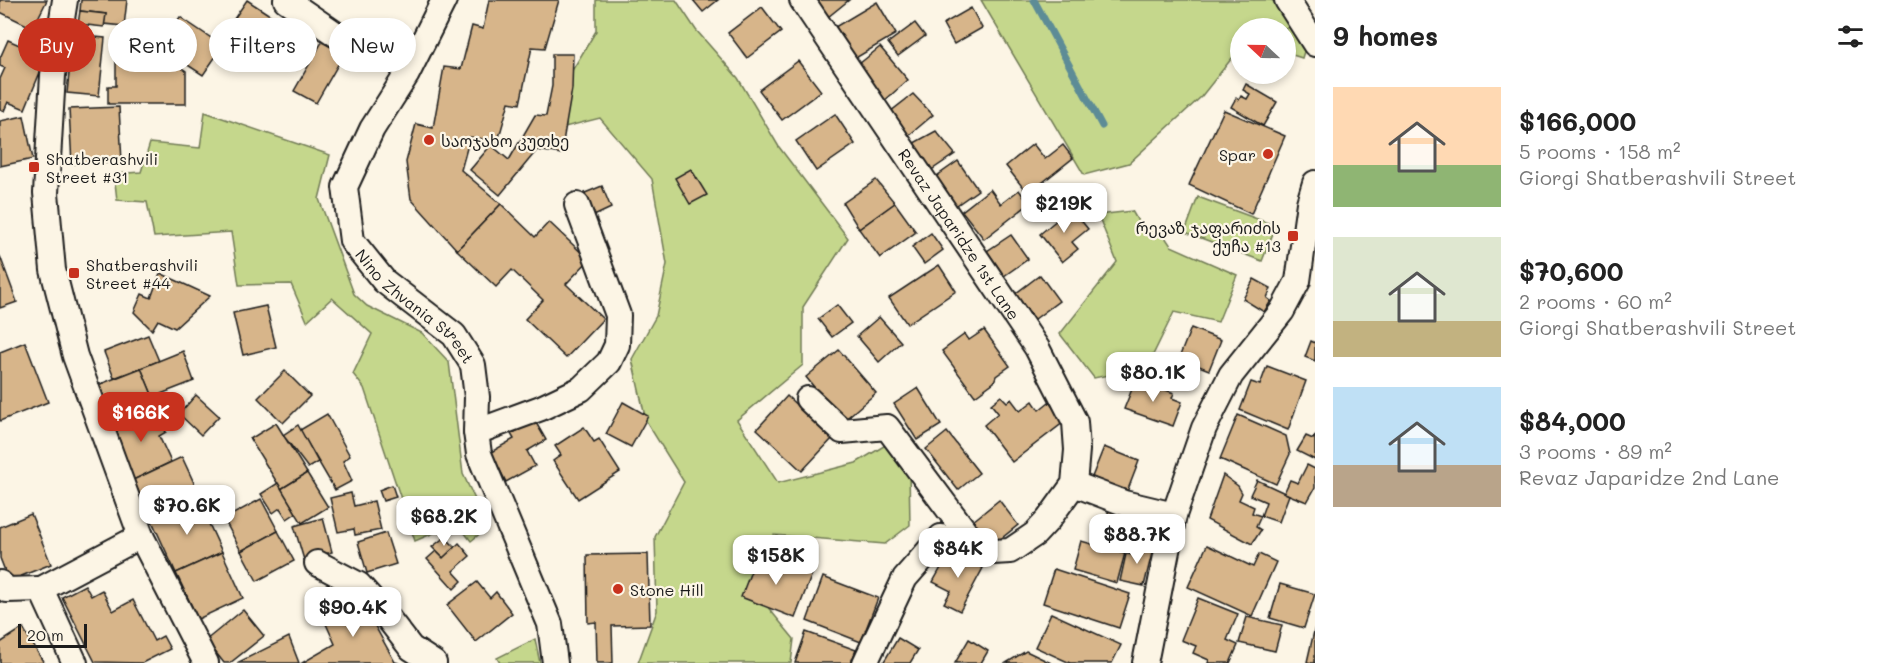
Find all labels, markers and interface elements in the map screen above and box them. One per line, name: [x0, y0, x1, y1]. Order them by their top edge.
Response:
chip: Buy: [18, 18, 96, 72]
chip: Rent: [108, 18, 197, 72]
chip: Filters: [209, 18, 317, 72]
chip: New: [329, 18, 416, 72]
north arrow: [1230, 18, 1296, 84]
map controls: [1230, 18, 1296, 84]
text: 9 homes: [1333, 19, 1438, 53]
icon: filters: [1834, 20, 1867, 53]
text: $166,000: [1519, 104, 1636, 138]
icon: home: [1381, 111, 1453, 183]
place label: საოჯახო კუთხე: [441, 130, 569, 151]
marker: საოჯახო კუთხე: [422, 133, 436, 147]
text: 5 rooms · 158 m²: [1519, 138, 1681, 164]
street label: Revaz Japaridze 1st Lane: [894, 144, 1025, 324]
place label: Spar: [1219, 144, 1256, 165]
marker: Spar: [1261, 147, 1275, 161]
place label: Shatberashvili Street #31: [46, 148, 158, 187]
marker: Shatberashvili Street #31: [27, 160, 41, 174]
text: Giorgi Shatberashvili Street: [1519, 164, 1796, 190]
pin: $219K: [1022, 183, 1106, 234]
text: $219K: [1035, 189, 1093, 215]
place label: რევაზ ჯაფარიძის ქუჩა #13: [1136, 217, 1281, 256]
marker: რევაზ ჯაფარიძის ქუჩა #13: [1286, 229, 1300, 243]
street label: Nino Zhvania Street: [352, 244, 480, 367]
place label: Shatberashvili Street #44: [86, 254, 198, 293]
text: $70,600: [1519, 254, 1623, 288]
icon: home: [1381, 261, 1453, 333]
marker: Shatberashvili Street #44: [67, 266, 81, 280]
text: 2 rooms · 60 m²: [1519, 288, 1672, 314]
text: Giorgi Shatberashvili Street: [1519, 314, 1796, 340]
pin: $80.1K: [1104, 352, 1202, 403]
text: $80.1K: [1120, 358, 1186, 384]
pin: $166K: [99, 392, 183, 443]
text: $166K: [112, 398, 170, 424]
text: $84,000: [1519, 404, 1626, 438]
icon: home: [1381, 411, 1453, 483]
text: 3 rooms · 89 m²: [1519, 438, 1672, 464]
text: Revaz Japaridze 2nd Lane: [1519, 464, 1779, 490]
pin: $70.6K: [138, 485, 236, 536]
text: $70.6K: [153, 491, 221, 517]
pin: $68.2K: [395, 496, 493, 547]
text: $68.2K: [410, 502, 478, 528]
pin: $88.7K: [1088, 514, 1186, 565]
text: $88.7K: [1103, 520, 1171, 546]
pin: $84K: [922, 528, 994, 579]
text: $84K: [933, 534, 983, 560]
pin: $158K: [734, 535, 818, 586]
text: $158K: [747, 541, 805, 567]
place label: Stone Hill: [630, 579, 704, 600]
marker: Stone Hill: [611, 582, 625, 596]
pin: $90.4K: [304, 587, 402, 638]
text: $90.4K: [318, 593, 388, 619]
scale bar: [18, 621, 87, 648]
text: 20 m: [27, 624, 64, 645]

